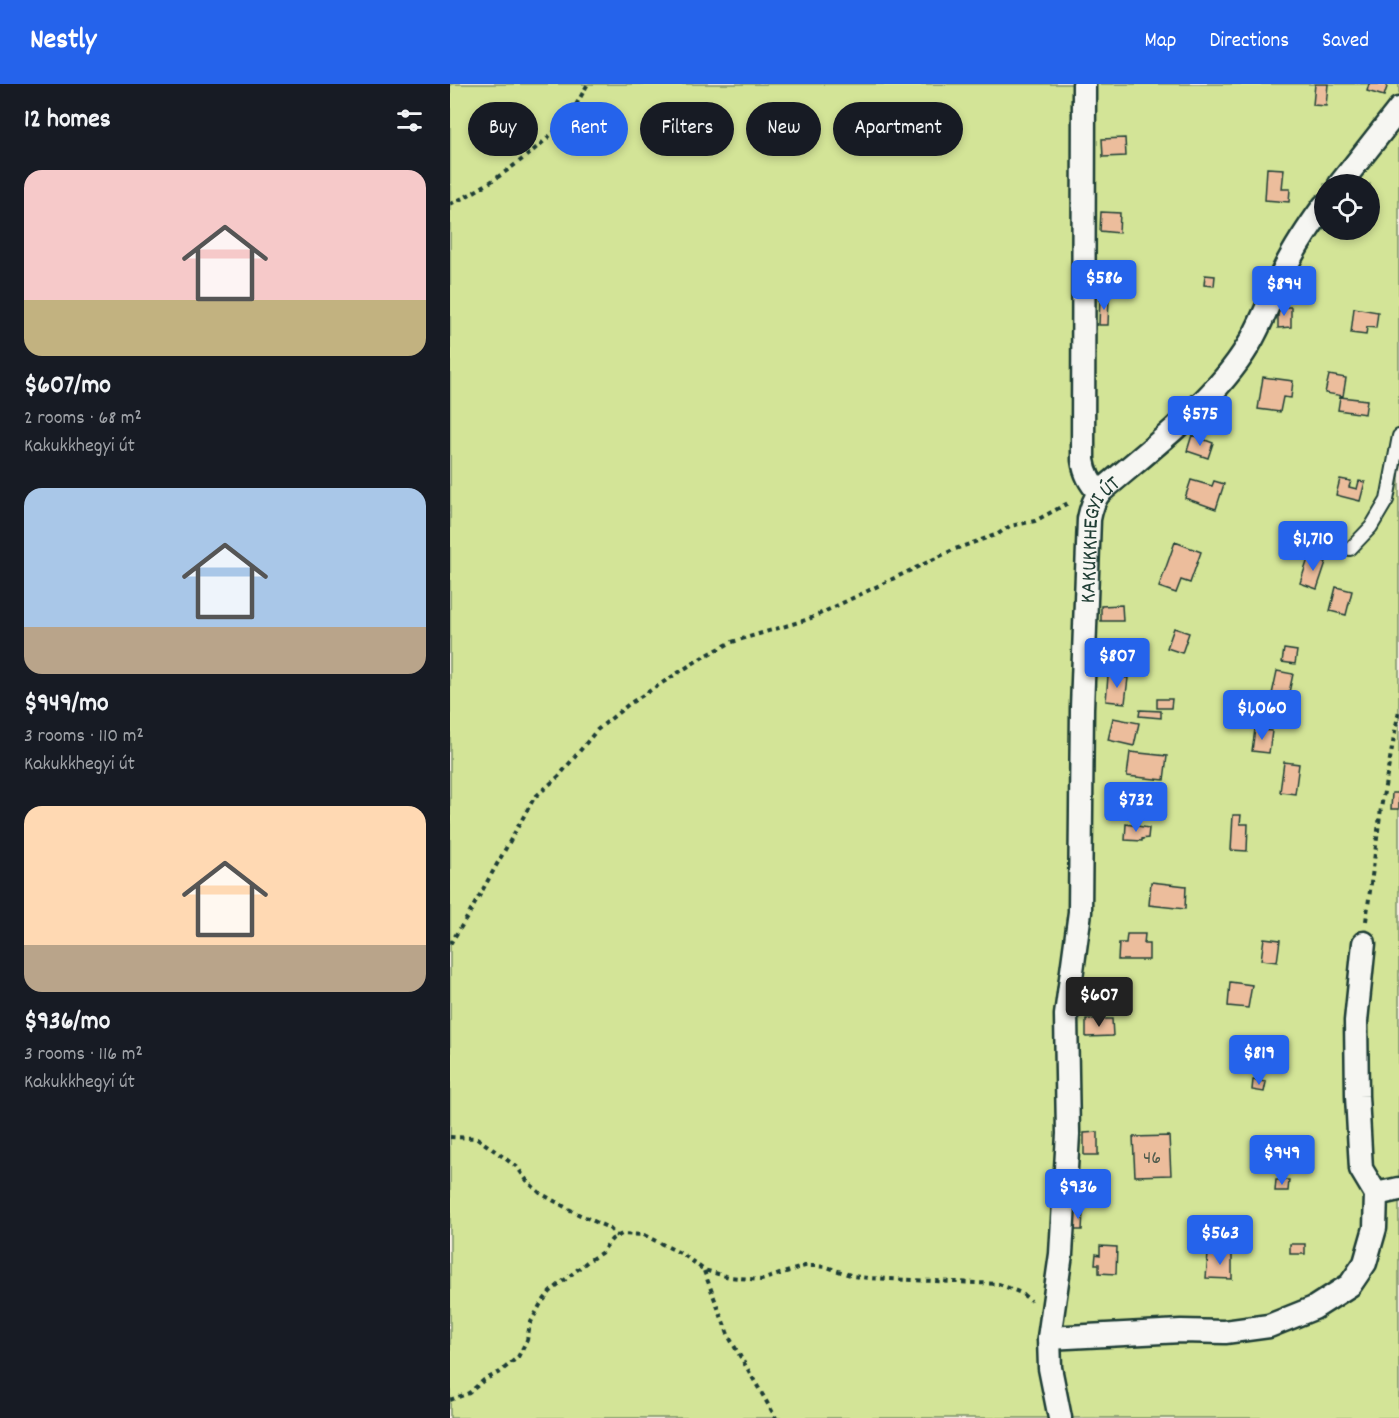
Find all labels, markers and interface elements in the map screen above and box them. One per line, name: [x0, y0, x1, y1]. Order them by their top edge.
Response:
text: Nestly: [30, 22, 96, 62]
text: Map: [1145, 27, 1176, 57]
text: Directions: [1209, 27, 1289, 57]
text: Saved: [1322, 27, 1369, 57]
text: 12 homes: [24, 102, 111, 139]
chip: Buy: [468, 102, 538, 156]
chip: Rent: [550, 102, 628, 156]
chip: Filters: [640, 102, 734, 156]
chip: New: [746, 102, 821, 156]
chip: Apartment: [833, 102, 963, 156]
icon: filters: [393, 104, 426, 137]
map controls: [1314, 174, 1380, 240]
button: locate: [1314, 174, 1380, 240]
icon: home: [171, 209, 279, 317]
pin: $586: [1068, 260, 1140, 311]
text: $586: [1085, 265, 1123, 293]
pin: $894: [1248, 266, 1320, 317]
text: $894: [1266, 271, 1302, 299]
text: $607/mo: [24, 368, 111, 405]
pin: $575: [1164, 396, 1236, 447]
text: $575: [1182, 401, 1218, 429]
text: 2 rooms · 68 m²: [24, 405, 142, 433]
text: Kakukkhegyi út: [24, 433, 135, 461]
street label: KAKUKKHEGYI ÚT: [1074, 470, 1128, 604]
pin: $1,710: [1264, 521, 1362, 572]
text: $1,710: [1292, 526, 1334, 554]
icon: home: [171, 527, 279, 635]
pin: $807: [1081, 638, 1153, 689]
text: $807: [1099, 643, 1135, 671]
text: $949/mo: [24, 686, 109, 723]
pin: $1,060: [1213, 690, 1311, 741]
text: $1,060: [1237, 695, 1287, 723]
text: 3 rooms · 110 m²: [24, 723, 144, 751]
text: Kakukkhegyi út: [24, 751, 135, 779]
pin: $732: [1100, 782, 1172, 833]
text: $732: [1118, 787, 1154, 815]
icon: home: [171, 845, 279, 953]
pin: $607: [1063, 977, 1135, 1028]
text: $607: [1080, 982, 1118, 1010]
text: $936/mo: [24, 1004, 110, 1041]
pin: $819: [1223, 1035, 1295, 1086]
text: $819: [1243, 1040, 1275, 1068]
text: 3 rooms · 116 m²: [24, 1041, 143, 1069]
text: Kakukkhegyi út: [24, 1069, 135, 1097]
pin: $949: [1246, 1135, 1318, 1186]
text: $949: [1264, 1140, 1300, 1168]
house number: 46: [1143, 1145, 1161, 1173]
pin: $936: [1042, 1169, 1114, 1220]
text: $936: [1059, 1174, 1097, 1202]
pin: $563: [1184, 1215, 1256, 1266]
text: $563: [1201, 1220, 1239, 1248]

